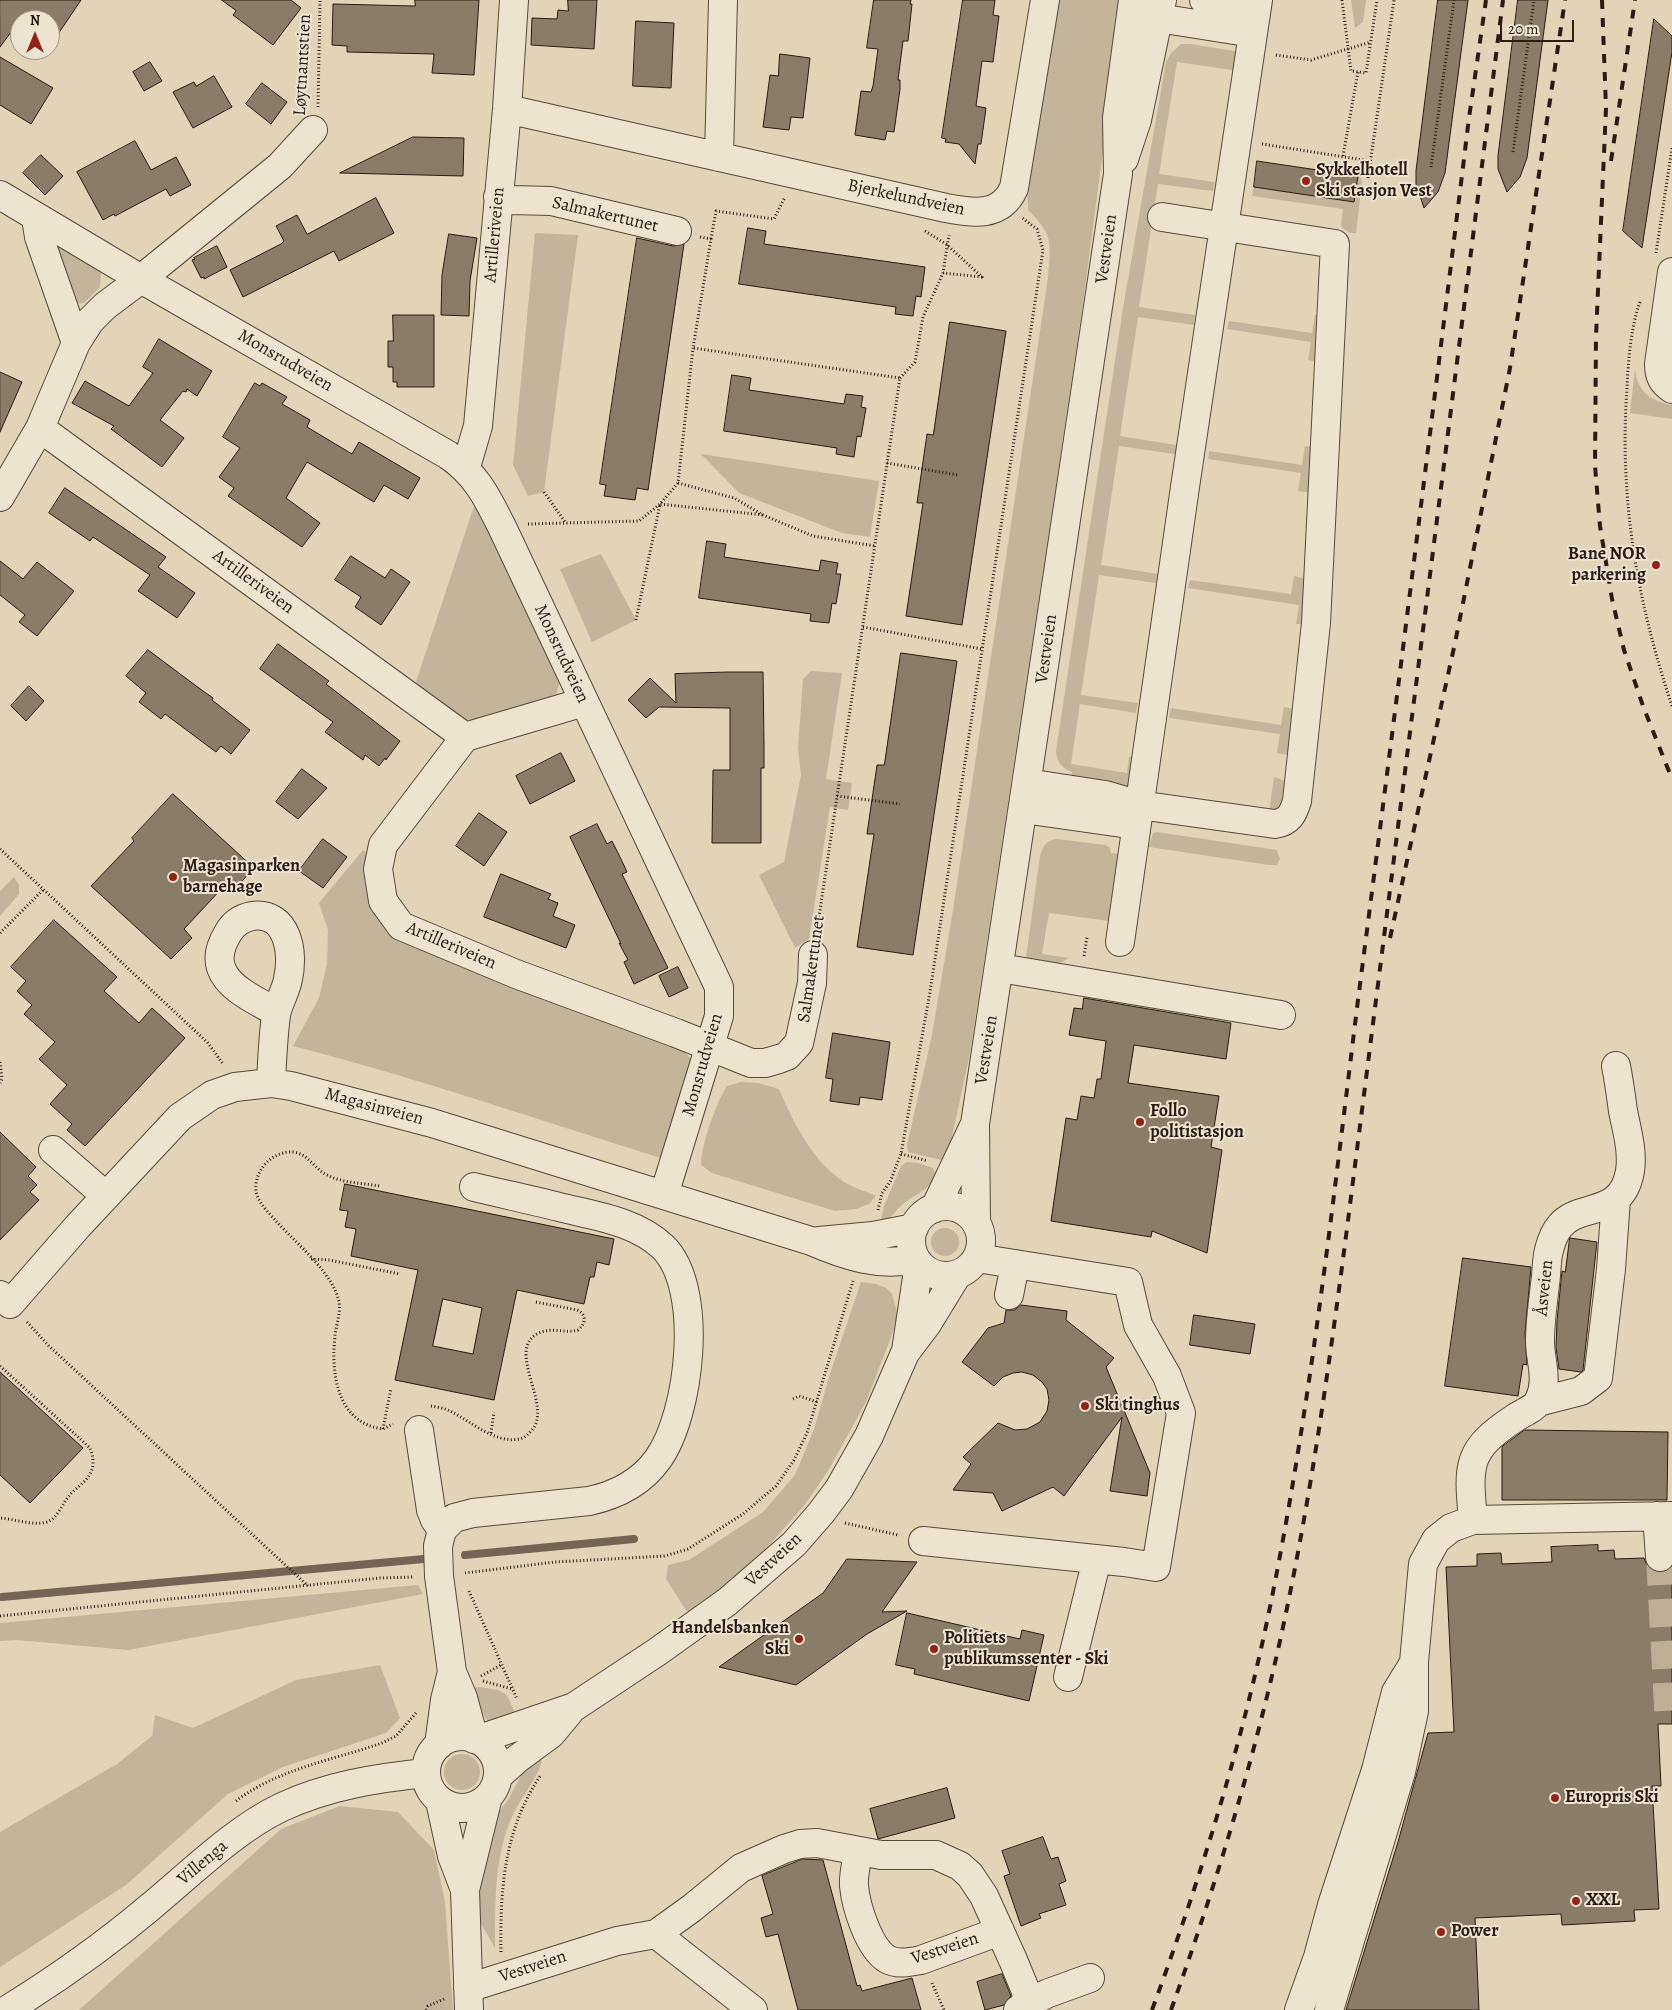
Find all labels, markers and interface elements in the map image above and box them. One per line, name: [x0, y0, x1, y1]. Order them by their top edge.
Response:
north arrow: [10, 10, 60, 60]
scale bar: [1502, 10, 1576, 42]
text: N: [30, 11, 40, 30]
street label: Løytnantstien: [290, 14, 316, 116]
text: 20 m: [1508, 19, 1539, 39]
place label: Sykkelhotell Ski stasjon Vest: [1316, 160, 1432, 202]
street label: Bjerkelundveien: [845, 175, 967, 221]
marker: Sykkelhotell Ski stasjon Vest: [1300, 175, 1312, 187]
street label: Artilleriveien: [480, 186, 510, 284]
street label: Salmakertunet: [550, 192, 660, 238]
street label: Vestveien: [1091, 213, 1123, 285]
street label: Monsrudveien: [234, 325, 336, 397]
place label: Bane NOR parkering: [1568, 544, 1646, 586]
street label: Artilleriveien: [208, 545, 298, 619]
marker: Bane NOR parkering: [1650, 559, 1662, 571]
street label: Monsrudveien: [529, 601, 593, 707]
street label: Vestveien: [1031, 613, 1063, 685]
place label: Magasinparken barnehage: [183, 856, 300, 899]
marker: Magasinparken barnehage: [167, 871, 179, 883]
street label: Salmakertunet: [794, 914, 830, 1024]
street label: Artilleriveien: [403, 917, 499, 975]
street label: Monsrudveien: [678, 1011, 728, 1119]
street label: Vestveien: [971, 1014, 1003, 1086]
street label: Magasinveien: [322, 1083, 426, 1131]
place label: Follo politistasjon: [1150, 1101, 1244, 1144]
marker: Follo politistasjon: [1134, 1116, 1146, 1128]
street label: Åsveien: [1531, 1259, 1559, 1317]
place label: Ski tinghus: [1095, 1395, 1180, 1417]
marker: Ski tinghus: [1079, 1400, 1091, 1412]
street label: Vestveien: [741, 1528, 807, 1592]
place label: Handelsbanken Ski: [672, 1618, 789, 1660]
place label: Politiets publikumssenter - Ski: [944, 1628, 1109, 1670]
marker: Handelsbanken Ski: [793, 1633, 805, 1645]
marker: Politiets publikumssenter - Ski: [928, 1643, 940, 1655]
place label: Europris Ski: [1565, 1787, 1659, 1809]
marker: Europris Ski: [1549, 1792, 1561, 1804]
street label: Villenga: [173, 1836, 233, 1890]
place label: XXL: [1586, 1890, 1620, 1912]
marker: XXL: [1570, 1895, 1582, 1907]
place label: Power: [1451, 1921, 1499, 1943]
marker: Power: [1435, 1926, 1447, 1938]
street label: Vestveien: [909, 1928, 981, 1970]
street label: Vestveien: [497, 1946, 569, 1988]

